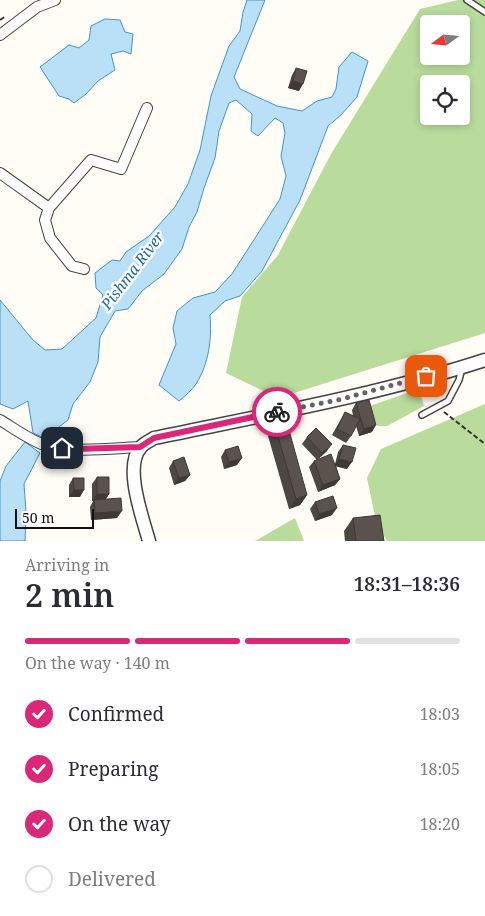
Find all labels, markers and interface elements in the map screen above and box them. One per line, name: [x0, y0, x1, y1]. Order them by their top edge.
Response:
north arrow: [420, 15, 470, 65]
map controls: [420, 15, 470, 125]
button: locate: [420, 75, 470, 125]
water label: Pishma River: [95, 226, 169, 314]
pin: [405, 355, 447, 397]
icon: bag: [412, 362, 440, 390]
courier: [252, 387, 302, 437]
icon: bike: [263, 398, 291, 426]
pin: [41, 427, 83, 469]
icon: home: [48, 434, 76, 462]
scale bar: [15, 506, 94, 529]
text: 50 m: [22, 508, 55, 527]
text: Arriving in: [25, 554, 109, 576]
text: 18:31–18:36: [354, 571, 460, 597]
text: 2 min: [25, 573, 114, 616]
text: On the way · 140 m: [25, 652, 170, 674]
icon: check: [25, 700, 53, 728]
text: Confirmed: [68, 701, 164, 727]
text: 18:03: [420, 703, 460, 725]
icon: check: [25, 755, 53, 783]
text: Preparing: [68, 756, 158, 782]
text: 18:05: [420, 758, 460, 780]
icon: check: [25, 810, 53, 838]
text: On the way: [68, 811, 171, 837]
text: 18:20: [420, 813, 460, 835]
text: Delivered: [68, 866, 156, 892]

